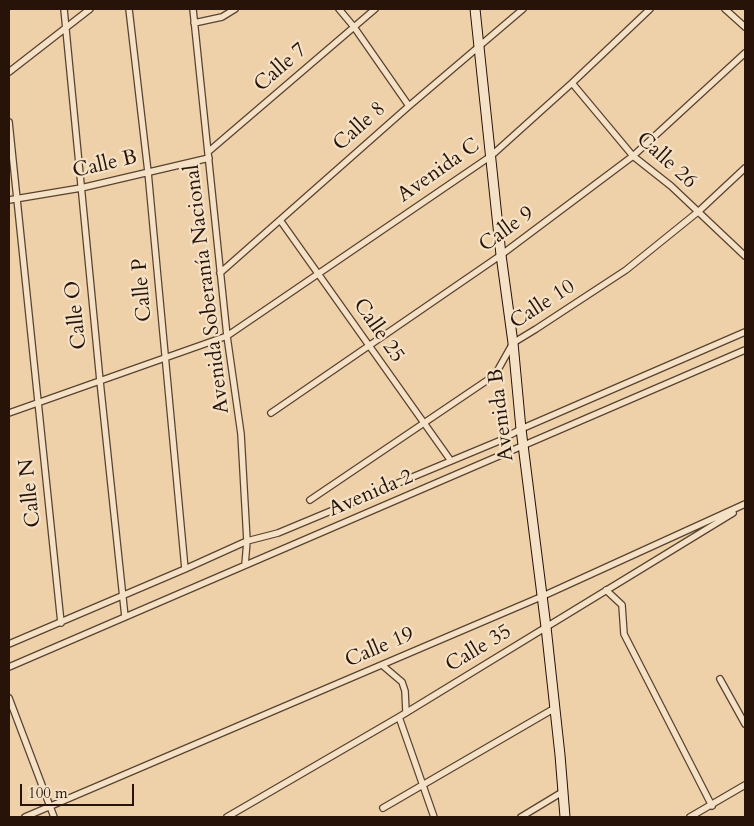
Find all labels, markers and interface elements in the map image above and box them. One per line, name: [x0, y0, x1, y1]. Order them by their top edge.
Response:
street label: Calle 7: [249, 38, 313, 98]
street label: Calle 8: [329, 97, 391, 157]
street label: Calle 26: [631, 127, 701, 195]
street label: Avenida C: [393, 133, 485, 209]
street label: Calle B: [70, 145, 140, 185]
street label: Avenida Soberanía Nacional: [180, 163, 236, 415]
street label: Calle 9: [475, 202, 539, 258]
street label: Calle P: [128, 257, 158, 323]
street label: Calle 10: [506, 275, 580, 335]
street label: Calle O: [61, 279, 93, 351]
street label: Calle 25: [347, 294, 409, 368]
street label: Avenida B: [484, 367, 520, 463]
street label: Calle N: [15, 457, 47, 529]
street label: Avenida 2: [325, 465, 417, 523]
street label: Calle 35: [441, 620, 517, 678]
street label: Calle 19: [342, 622, 418, 674]
scale bar: [22, 774, 136, 806]
text: 100 m: [28, 783, 68, 803]

